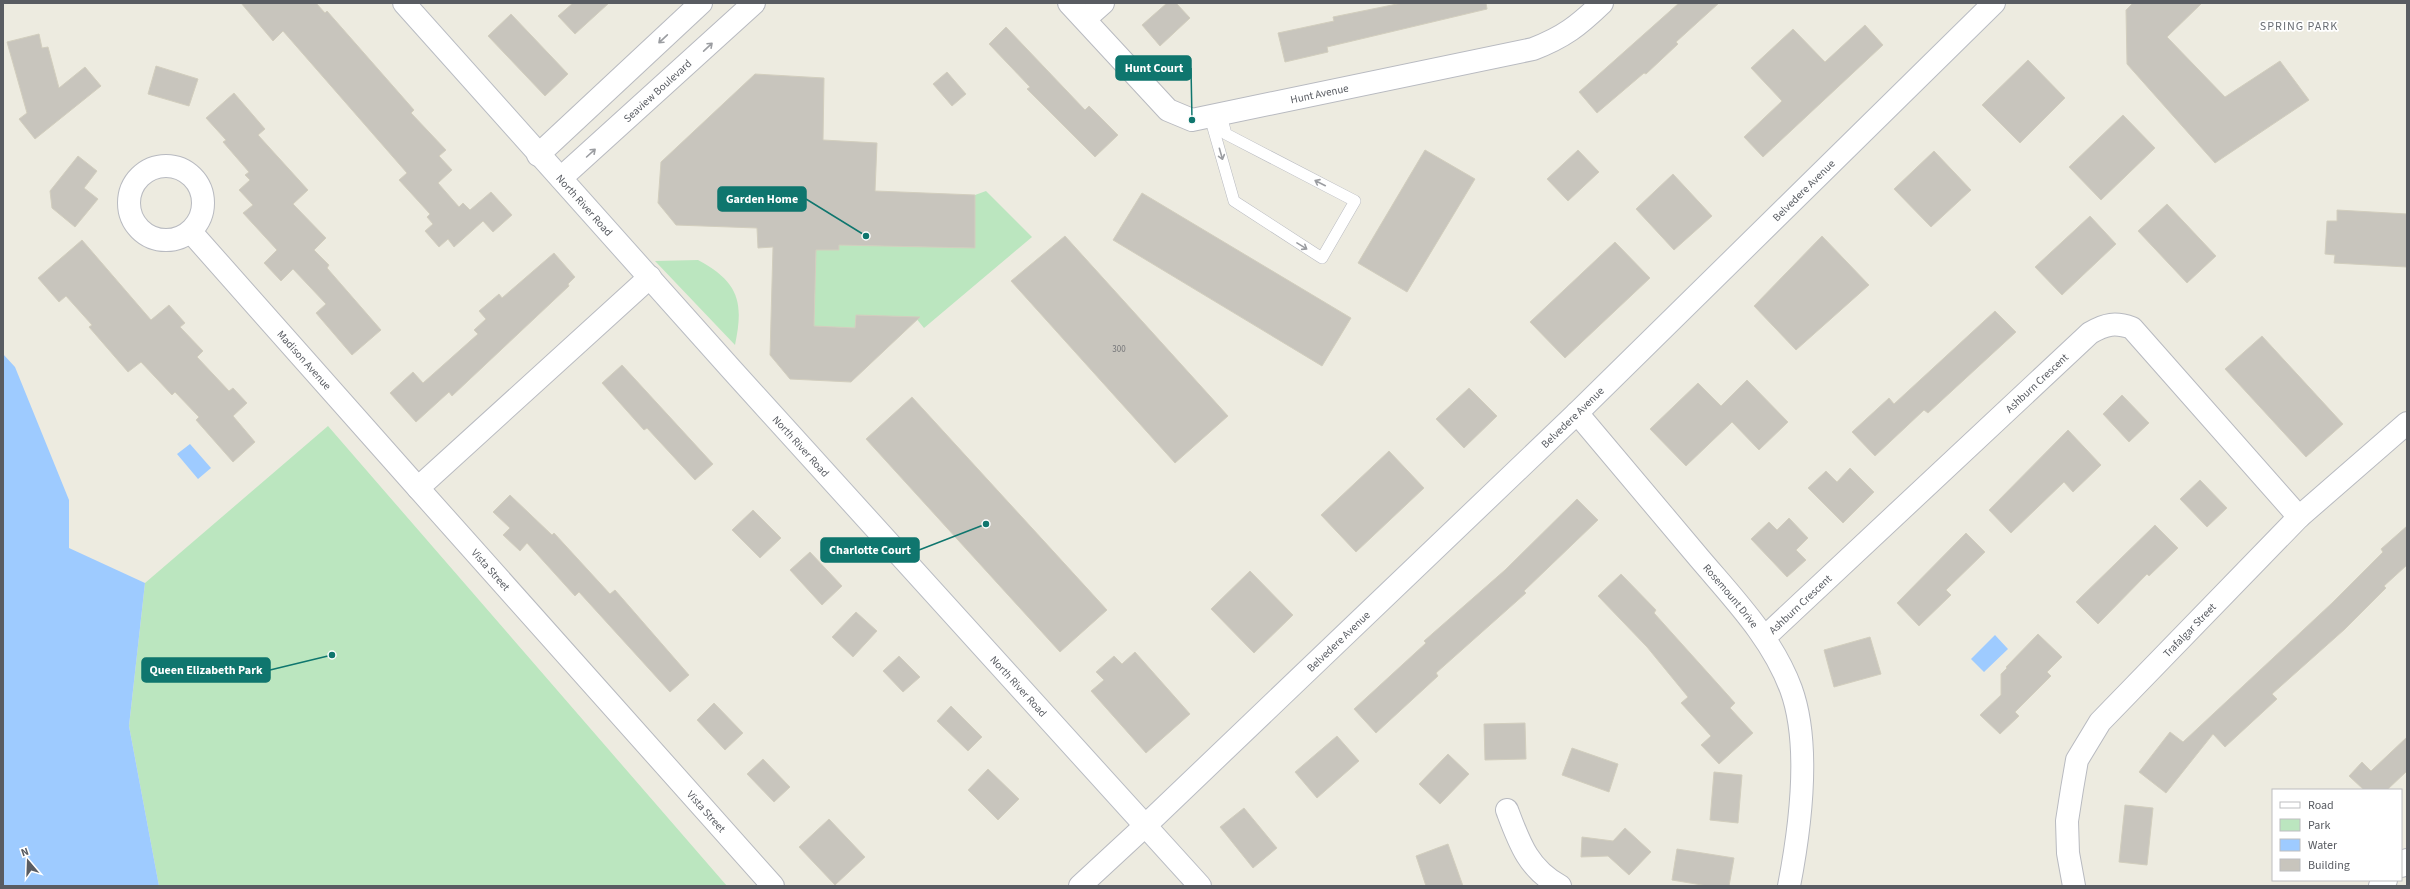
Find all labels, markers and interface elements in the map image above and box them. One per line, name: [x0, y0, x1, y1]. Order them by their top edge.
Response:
district label: SPRING PARK: [2260, 18, 2338, 35]
one-way arrow: [658, 34, 668, 43]
one-way arrow: [703, 42, 713, 52]
street label: Seaview Boulevard: [620, 56, 695, 126]
callout: Hunt Court: [1116, 56, 1191, 80]
text: Hunt Court: [1125, 60, 1184, 77]
street label: Hunt Avenue: [1289, 80, 1351, 107]
one-way arrow: [585, 148, 596, 157]
one-way arrow: [1218, 148, 1225, 161]
street label: Belvedere Avenue: [1769, 156, 1839, 225]
street label: North River Road: [553, 171, 616, 239]
one-way arrow: [1314, 179, 1326, 186]
callout: Garden Home: [718, 187, 806, 211]
text: Garden Home: [726, 191, 798, 208]
one-way arrow: [1296, 242, 1308, 250]
street label: Madison Avenue: [274, 327, 335, 394]
house number: 300: [1112, 343, 1126, 356]
street label: Ashburn Crescent: [2002, 350, 2072, 416]
street label: Belvedere Avenue: [1538, 383, 1608, 452]
street label: North River Road: [769, 413, 832, 480]
callout: Charlotte Court: [821, 538, 919, 562]
text: Charlotte Court: [829, 542, 911, 559]
street label: Vista Street: [468, 546, 513, 594]
street label: Rosemount Drive: [1699, 561, 1762, 632]
street label: Ashburn Crescent: [1766, 571, 1835, 638]
street label: Trafalgar Street: [2160, 600, 2220, 661]
street label: Belvedere Avenue: [1304, 607, 1374, 675]
street label: North River Road: [987, 653, 1050, 720]
callout: Queen Elizabeth Park: [142, 658, 270, 682]
text: Queen Elizabeth Park: [150, 662, 263, 679]
street label: Vista Street: [683, 788, 729, 836]
legend: [2272, 789, 2402, 881]
text: Road: [2308, 797, 2334, 814]
text: Park: [2308, 817, 2330, 834]
text: Water: [2308, 837, 2338, 854]
north arrow: [8, 841, 48, 881]
text: N: [19, 844, 31, 860]
text: Building: [2308, 857, 2350, 874]

